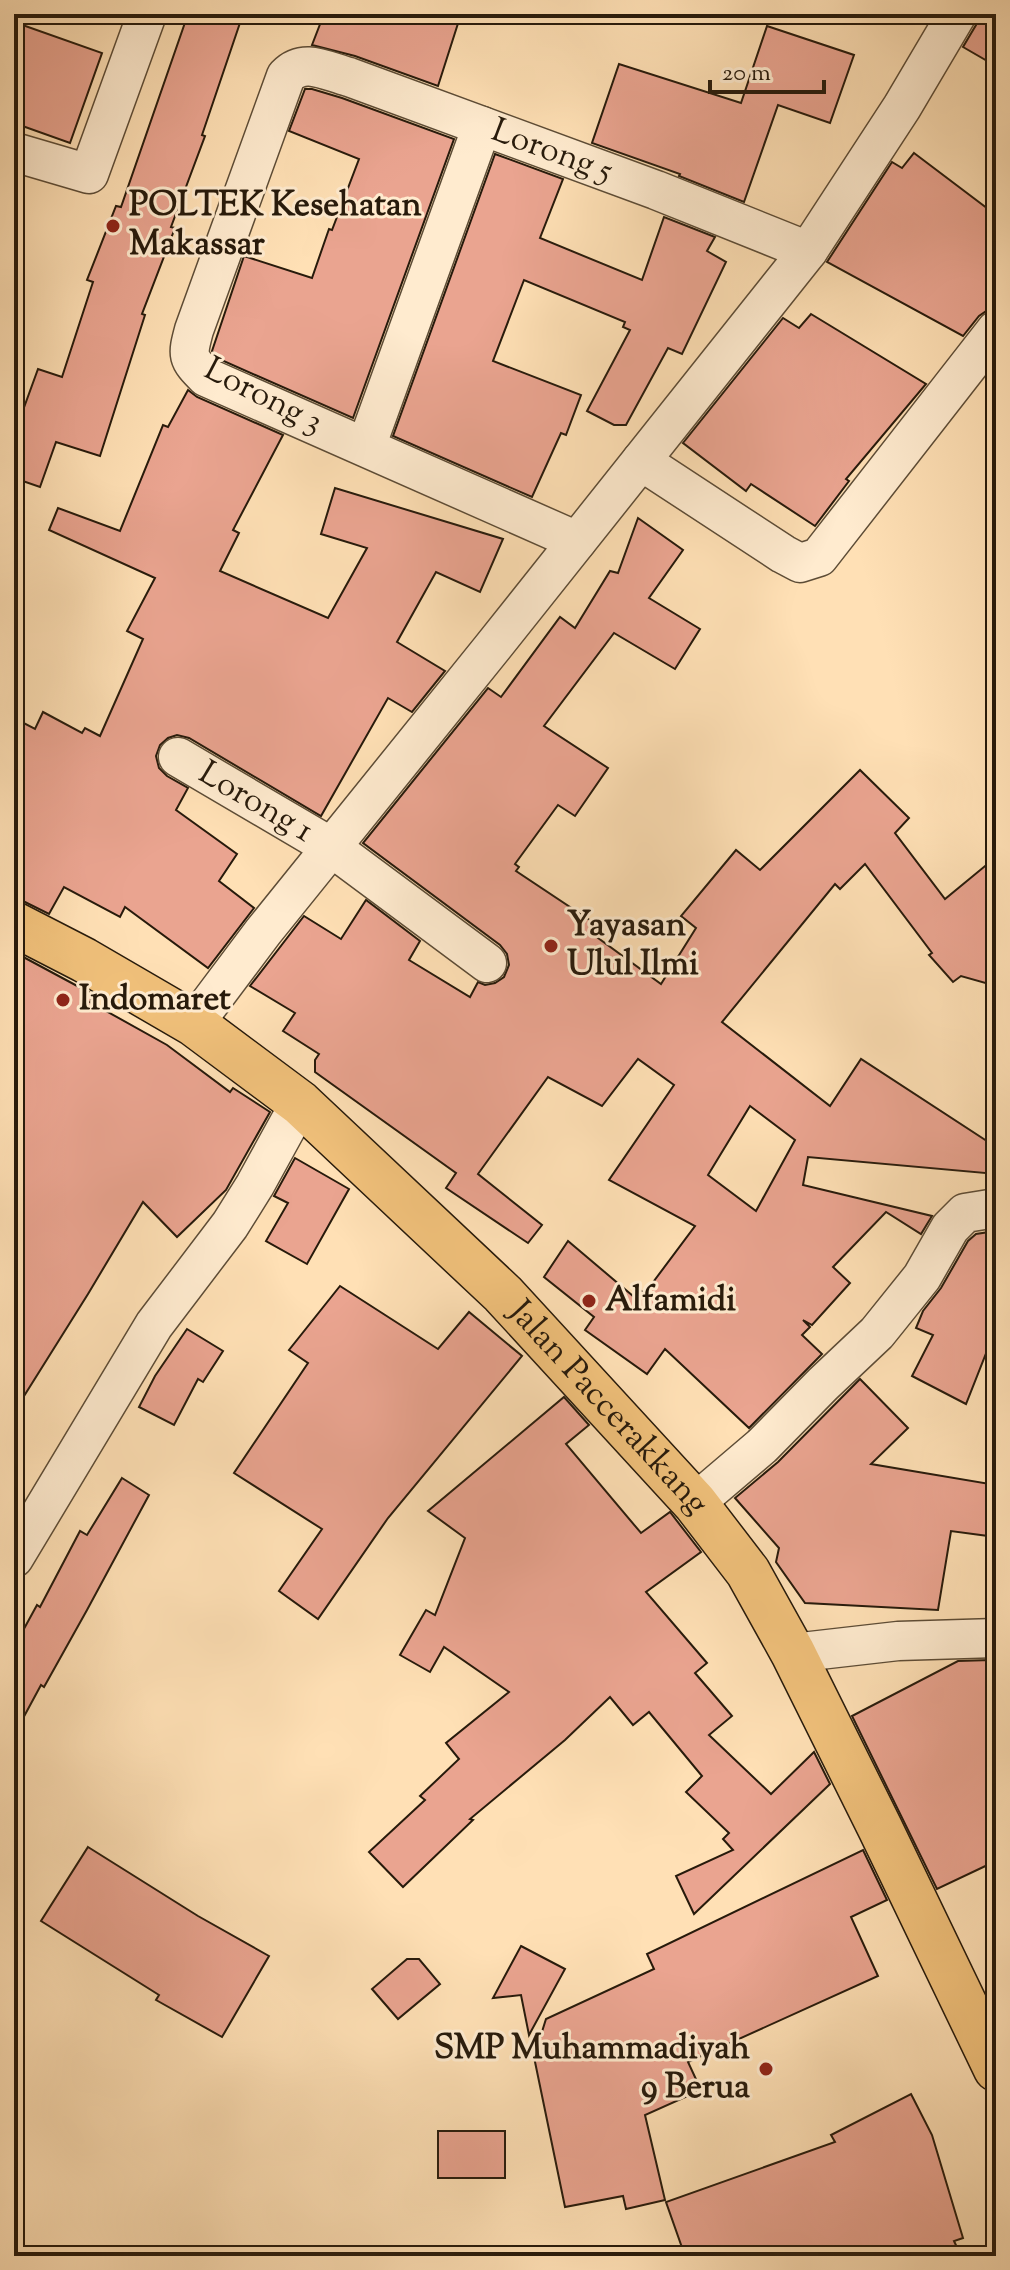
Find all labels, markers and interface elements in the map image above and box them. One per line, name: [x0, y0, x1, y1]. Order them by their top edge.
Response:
scale bar: [710, 44, 824, 94]
text: 20 m: [722, 57, 771, 91]
street label: Lorong 5: [484, 107, 619, 196]
place label: POLTEK Kesehatan Makassar: [129, 182, 422, 270]
marker: POLTEK Kesehatan Makassar: [104, 217, 122, 235]
street label: Lorong 3: [195, 346, 331, 448]
street label: Lorong 1: [189, 750, 322, 856]
place label: Yayasan Ulul Ilmi: [567, 902, 699, 990]
marker: Yayasan Ulul Ilmi: [542, 937, 560, 955]
place label: Indomaret: [79, 976, 231, 1025]
marker: Indomaret: [54, 991, 72, 1009]
place label: Alfamidi: [605, 1277, 736, 1326]
street label: Jalan Paccerakkang: [495, 1288, 720, 1525]
marker: Alfamidi: [580, 1292, 598, 1310]
place label: SMP Muhammadiyah 9 Berua: [434, 2025, 750, 2113]
marker: SMP Muhammadiyah 9 Berua: [757, 2060, 775, 2078]

